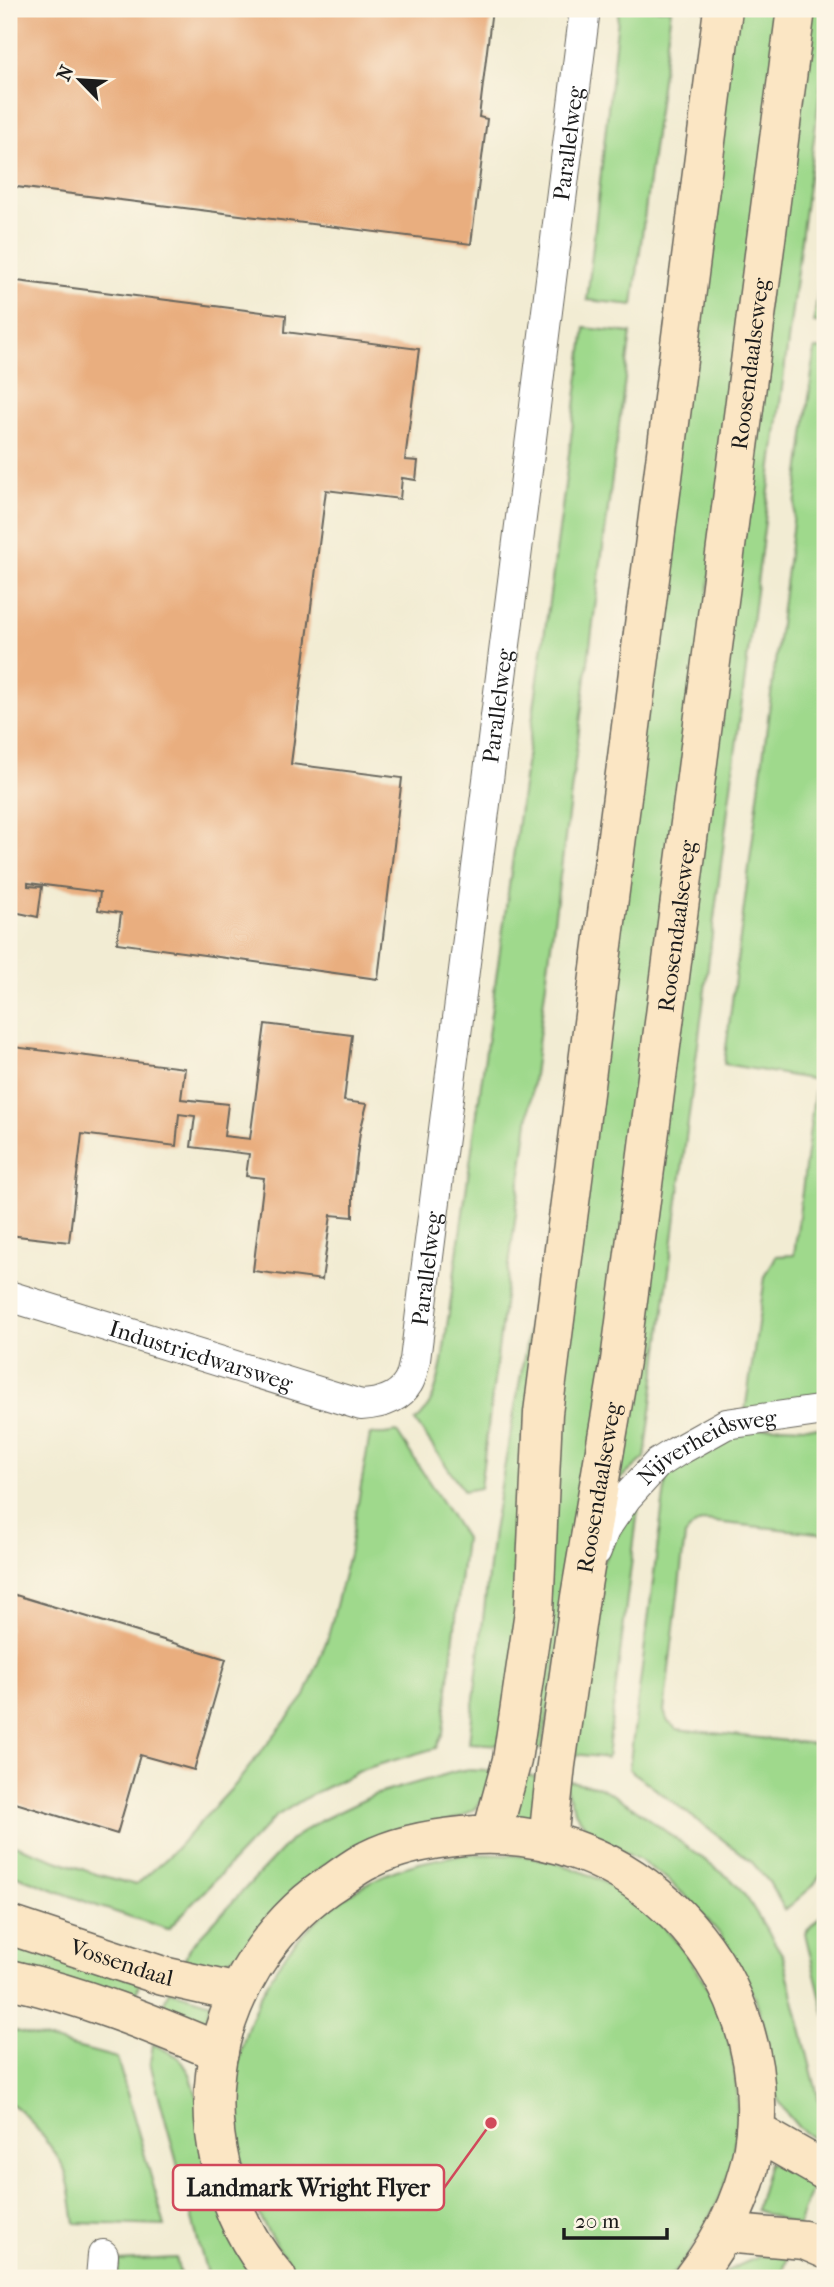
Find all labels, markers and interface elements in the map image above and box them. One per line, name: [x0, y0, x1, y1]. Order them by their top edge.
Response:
north arrow: [46, 46, 116, 116]
text: N: [52, 62, 79, 84]
street label: Parallelweg: [548, 84, 589, 202]
street label: Roosendaalseweg: [725, 276, 774, 451]
street label: Parallelweg: [477, 646, 518, 765]
street label: Roosendaalseweg: [652, 838, 701, 1014]
street label: Parallelweg: [406, 1209, 447, 1327]
street label: Industriedwarsweg: [106, 1314, 297, 1397]
street label: Roosendaalseweg: [571, 1399, 626, 1575]
street label: Nijverheidsweg: [631, 1403, 779, 1490]
street label: Vossendaal: [66, 1932, 177, 1992]
callout: Landmark Wright Flyer: [173, 2165, 444, 2210]
text: Landmark Wright Flyer: [186, 2174, 431, 2202]
scale bar: [564, 2196, 668, 2240]
text: 20 m: [575, 2209, 620, 2233]

